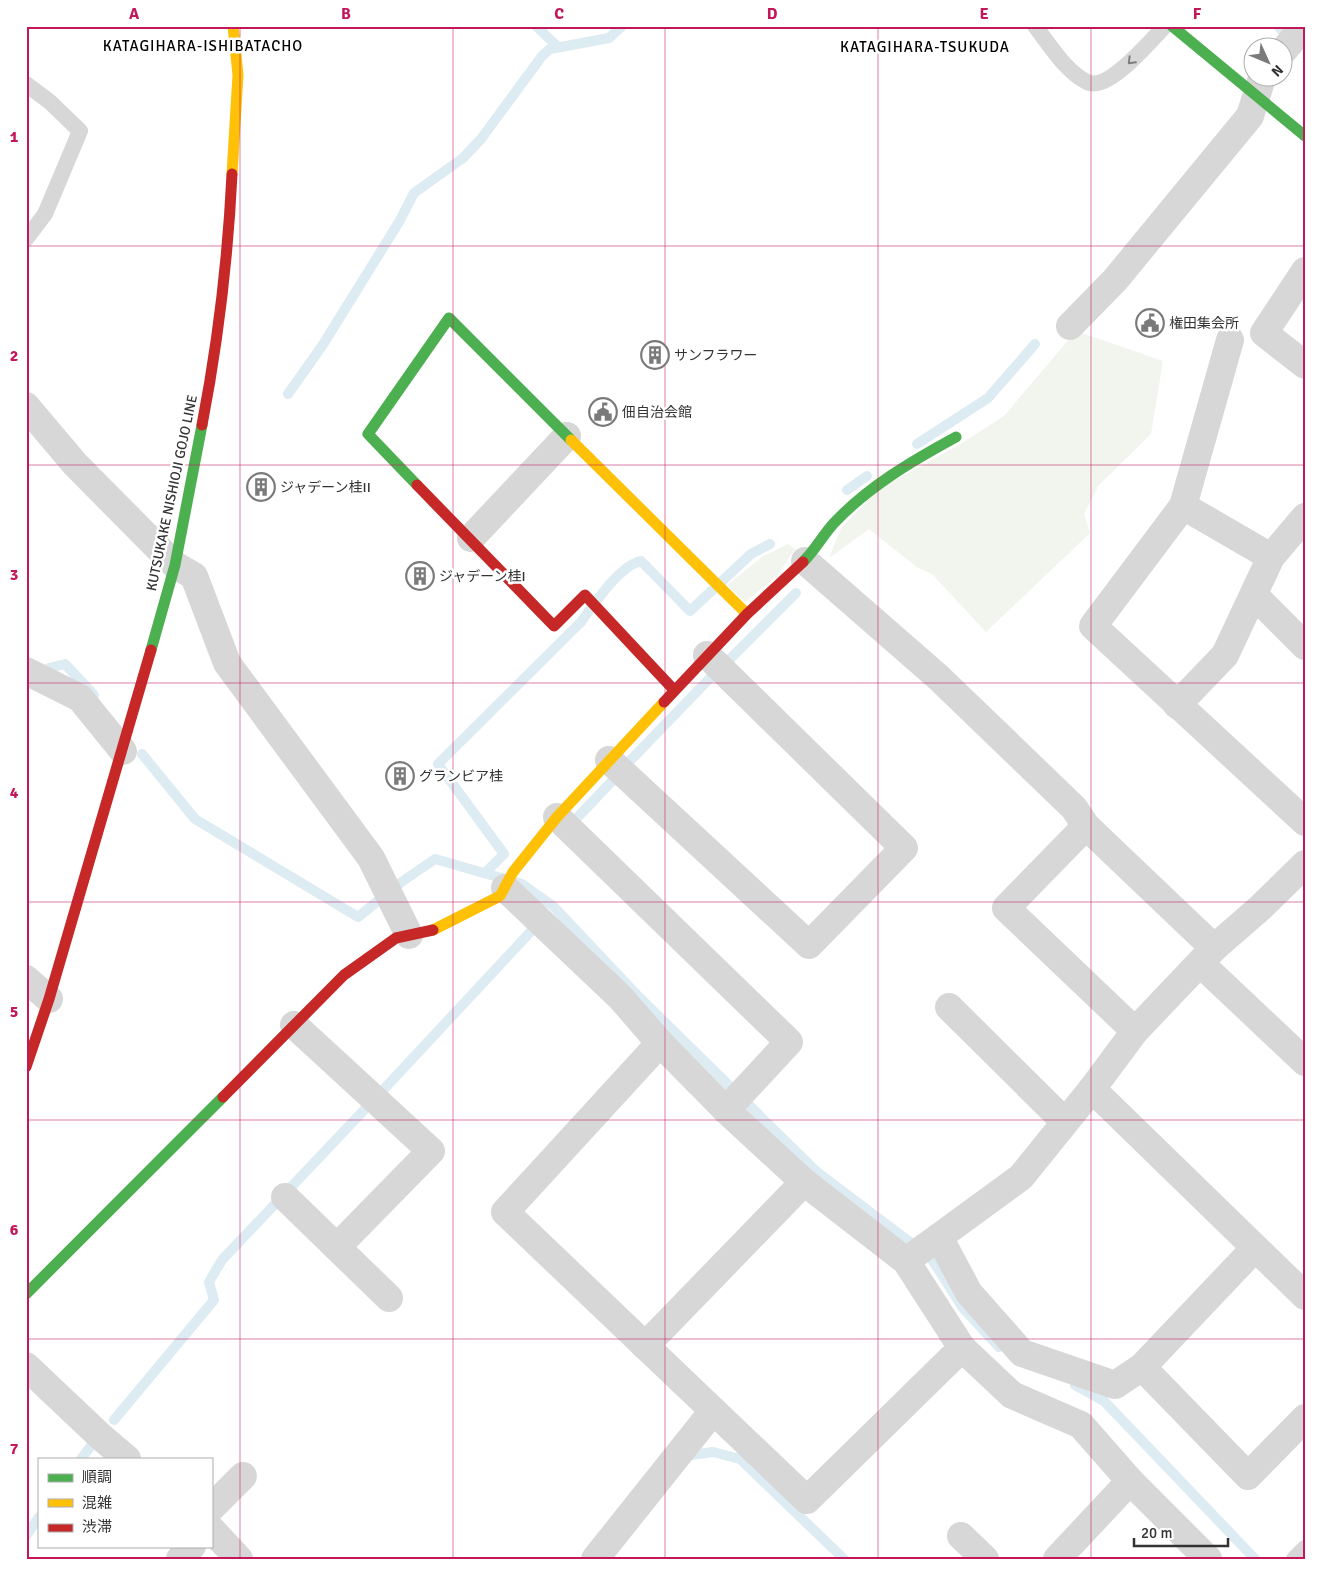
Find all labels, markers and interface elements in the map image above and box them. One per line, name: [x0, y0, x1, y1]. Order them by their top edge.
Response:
text: A: [129, 4, 140, 24]
text: B: [341, 4, 351, 24]
text: C: [554, 4, 564, 24]
text: D: [767, 4, 778, 24]
text: E: [979, 4, 989, 24]
text: F: [1193, 4, 1202, 24]
district label: KATAGIHARA-ISHIBATACHO: [103, 37, 303, 55]
district label: KATAGIHARA-TSUKUDA: [840, 38, 1010, 56]
north arrow: [1244, 38, 1294, 88]
one-way arrow: [1128, 55, 1137, 64]
text: N: [1267, 61, 1286, 80]
text: 1: [10, 127, 19, 147]
public building icon: 権田集会所: [1135, 308, 1165, 338]
place label: 権田集会所: [1169, 315, 1239, 332]
building icon: サンフラワー: [640, 340, 670, 370]
text: 2: [10, 346, 18, 366]
place label: サンフラワー: [674, 347, 758, 364]
street label: KUTSUKAKE NISHIOJI GOJO LINE: [143, 393, 201, 593]
public building icon: 佃自治会館: [588, 397, 618, 427]
place label: 佃自治会館: [622, 404, 692, 421]
building icon: ジャデーン桂II: [246, 472, 276, 502]
place label: ジャデーン桂II: [280, 479, 371, 496]
building icon: ジャデーン桂I: [405, 561, 435, 591]
text: 3: [10, 565, 18, 585]
place label: ジャデーン桂I: [439, 568, 526, 585]
building icon: グランビア桂: [385, 761, 415, 791]
place label: グランビア桂: [419, 768, 503, 785]
text: 4: [10, 783, 19, 803]
text: 5: [10, 1002, 18, 1022]
text: 6: [10, 1220, 19, 1240]
text: 7: [10, 1439, 19, 1459]
legend: [38, 1458, 212, 1548]
text: 順調: [82, 1468, 112, 1486]
text: 混雑: [82, 1494, 112, 1512]
scale bar: [1134, 1515, 1227, 1547]
text: 渋滞: [82, 1518, 112, 1536]
text: 20 m: [1141, 1524, 1172, 1542]

